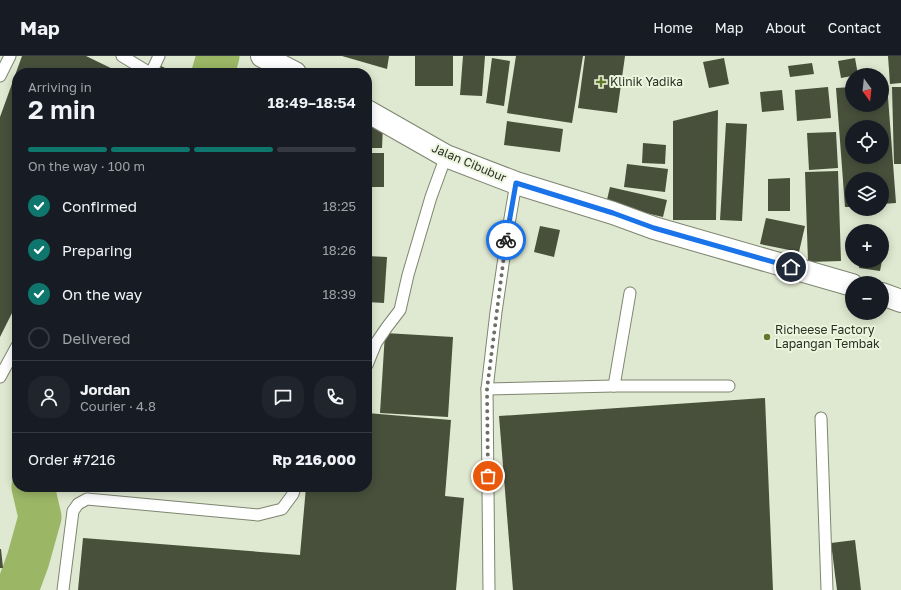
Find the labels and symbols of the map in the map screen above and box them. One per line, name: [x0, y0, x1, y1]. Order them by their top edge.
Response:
north arrow: [845, 68, 889, 112]
place label: Klinik Yadika: [610, 74, 683, 89]
marker: Klinik Yadika: [595, 76, 607, 88]
street label: Jalan Cibubur: [430, 140, 509, 185]
courier: [486, 220, 526, 260]
pin: [774, 250, 808, 284]
place label: Richeese Factory Lapangan Tembak: [775, 322, 880, 351]
marker: Richeese Factory Lapangan Tembak: [762, 332, 772, 342]
pin: [471, 459, 505, 493]

